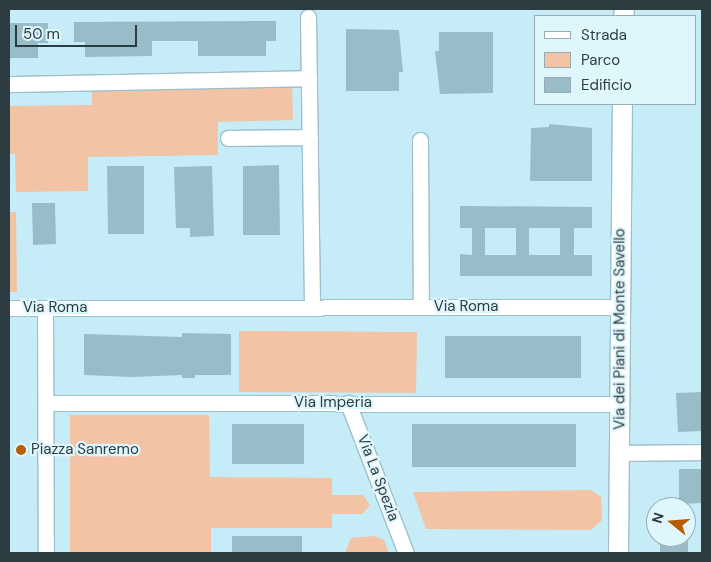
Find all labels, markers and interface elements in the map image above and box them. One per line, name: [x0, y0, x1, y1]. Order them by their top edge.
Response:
scale bar: [18, 15, 140, 47]
legend: [534, 15, 696, 105]
text: 50 m: [23, 24, 60, 44]
text: Strada: [581, 25, 627, 45]
text: Parco: [581, 50, 620, 70]
text: Edificio: [581, 75, 632, 95]
street label: Via dei Piani di Monte Savello: [611, 228, 629, 430]
street label: Via Roma: [434, 298, 498, 316]
street label: Via Roma: [23, 299, 87, 317]
street label: Via Imperia: [294, 394, 372, 412]
street label: Via La Spezia: [353, 432, 403, 524]
place label: Piazza Sanremo: [31, 441, 139, 459]
marker: Piazza Sanremo: [15, 444, 27, 456]
north arrow: [646, 497, 696, 547]
text: N: [648, 510, 668, 525]

